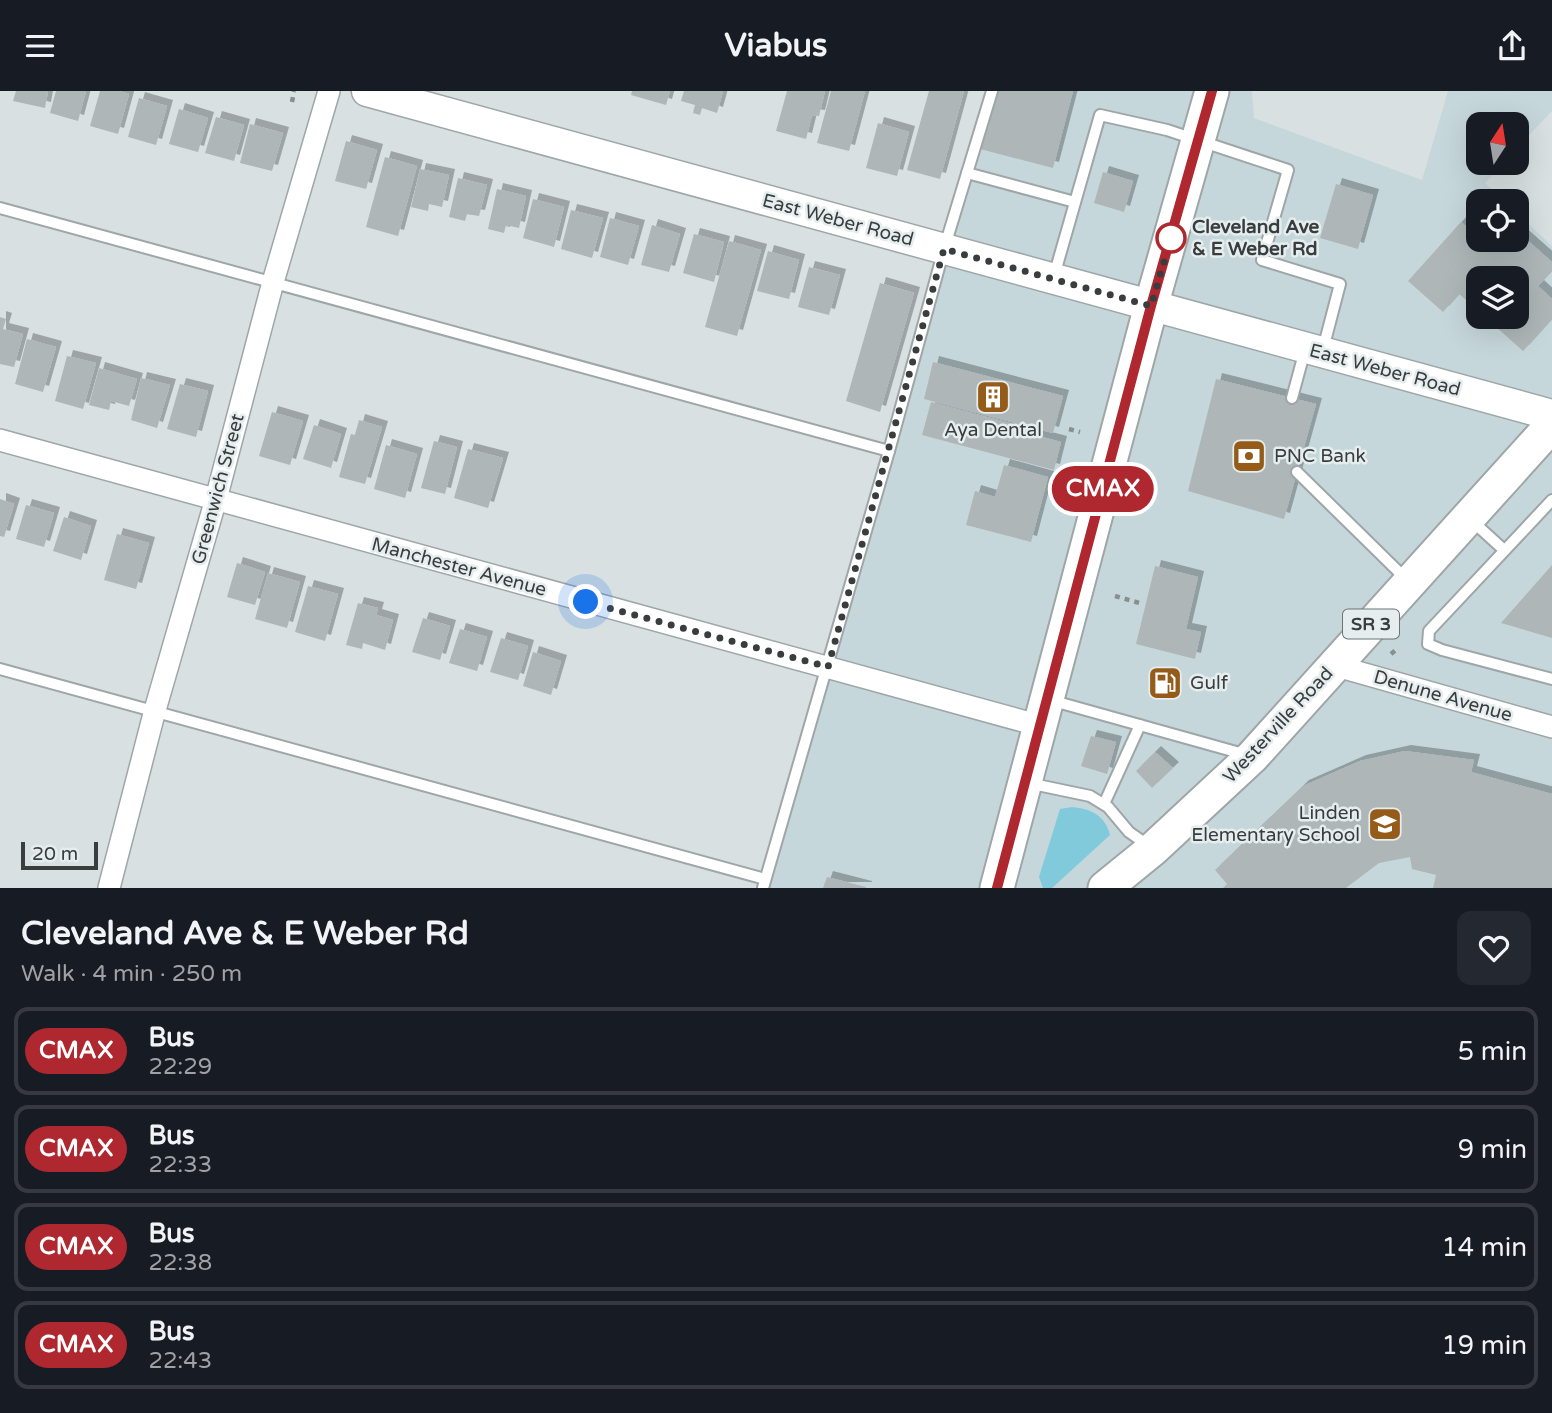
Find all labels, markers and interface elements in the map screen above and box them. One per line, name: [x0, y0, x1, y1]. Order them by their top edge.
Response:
icon: menu: [21, 27, 59, 65]
text: Viabus: [725, 27, 827, 65]
icon: share: [1493, 27, 1531, 65]
north arrow: [1466, 112, 1530, 175]
map controls: [1466, 112, 1529, 329]
street label: East Weber Road: [760, 189, 916, 251]
button: locate: [1466, 189, 1529, 252]
place label: Cleveland Ave & E Weber Rd: [1192, 216, 1320, 260]
marker: Cleveland Ave & E Weber Rd: [1156, 223, 1186, 253]
button: layers: [1466, 266, 1529, 329]
street label: East Weber Road: [1307, 339, 1463, 401]
building icon: Aya Dental: [974, 378, 1012, 416]
street label: Greenwich Street: [187, 411, 249, 567]
place label: Aya Dental: [944, 419, 1042, 441]
bank icon: PNC Bank: [1230, 437, 1268, 475]
place label: PNC Bank: [1274, 445, 1366, 467]
line badge: CMAX: [1054, 466, 1152, 512]
text: CMAX: [1066, 474, 1140, 503]
street label: Manchester Avenue: [369, 533, 549, 601]
your location: [568, 584, 603, 619]
road number: SR 3: [1343, 609, 1399, 639]
street label: Westerville Road: [1218, 662, 1338, 788]
fuel station icon: Gulf: [1146, 664, 1184, 702]
street label: Denune Avenue: [1371, 666, 1515, 726]
place label: Gulf: [1190, 672, 1229, 694]
place label: Linden Elementary School: [1191, 802, 1360, 846]
school or university icon: Linden Elementary School: [1366, 805, 1404, 843]
scale bar: [21, 839, 98, 871]
text: 20 m: [32, 843, 78, 865]
button: heart: [1457, 911, 1531, 985]
text: Cleveland Ave & E Weber Rd: [21, 914, 469, 953]
text: Walk · 4 min · 250 m: [21, 960, 242, 988]
text: Bus: [148, 1022, 195, 1053]
text: CMAX: [39, 1036, 113, 1065]
text: 5 min: [1458, 1036, 1527, 1067]
text: 22:29: [148, 1053, 212, 1081]
text: Bus: [148, 1120, 195, 1151]
text: CMAX: [39, 1134, 113, 1163]
text: 9 min: [1458, 1134, 1527, 1165]
text: 22:33: [148, 1151, 212, 1179]
text: Bus: [148, 1218, 195, 1249]
text: CMAX: [39, 1232, 113, 1261]
text: 14 min: [1441, 1232, 1527, 1263]
text: 22:38: [148, 1249, 212, 1277]
text: Bus: [148, 1316, 195, 1347]
text: CMAX: [39, 1330, 113, 1359]
text: 19 min: [1441, 1330, 1527, 1361]
text: 22:43: [148, 1347, 212, 1375]

